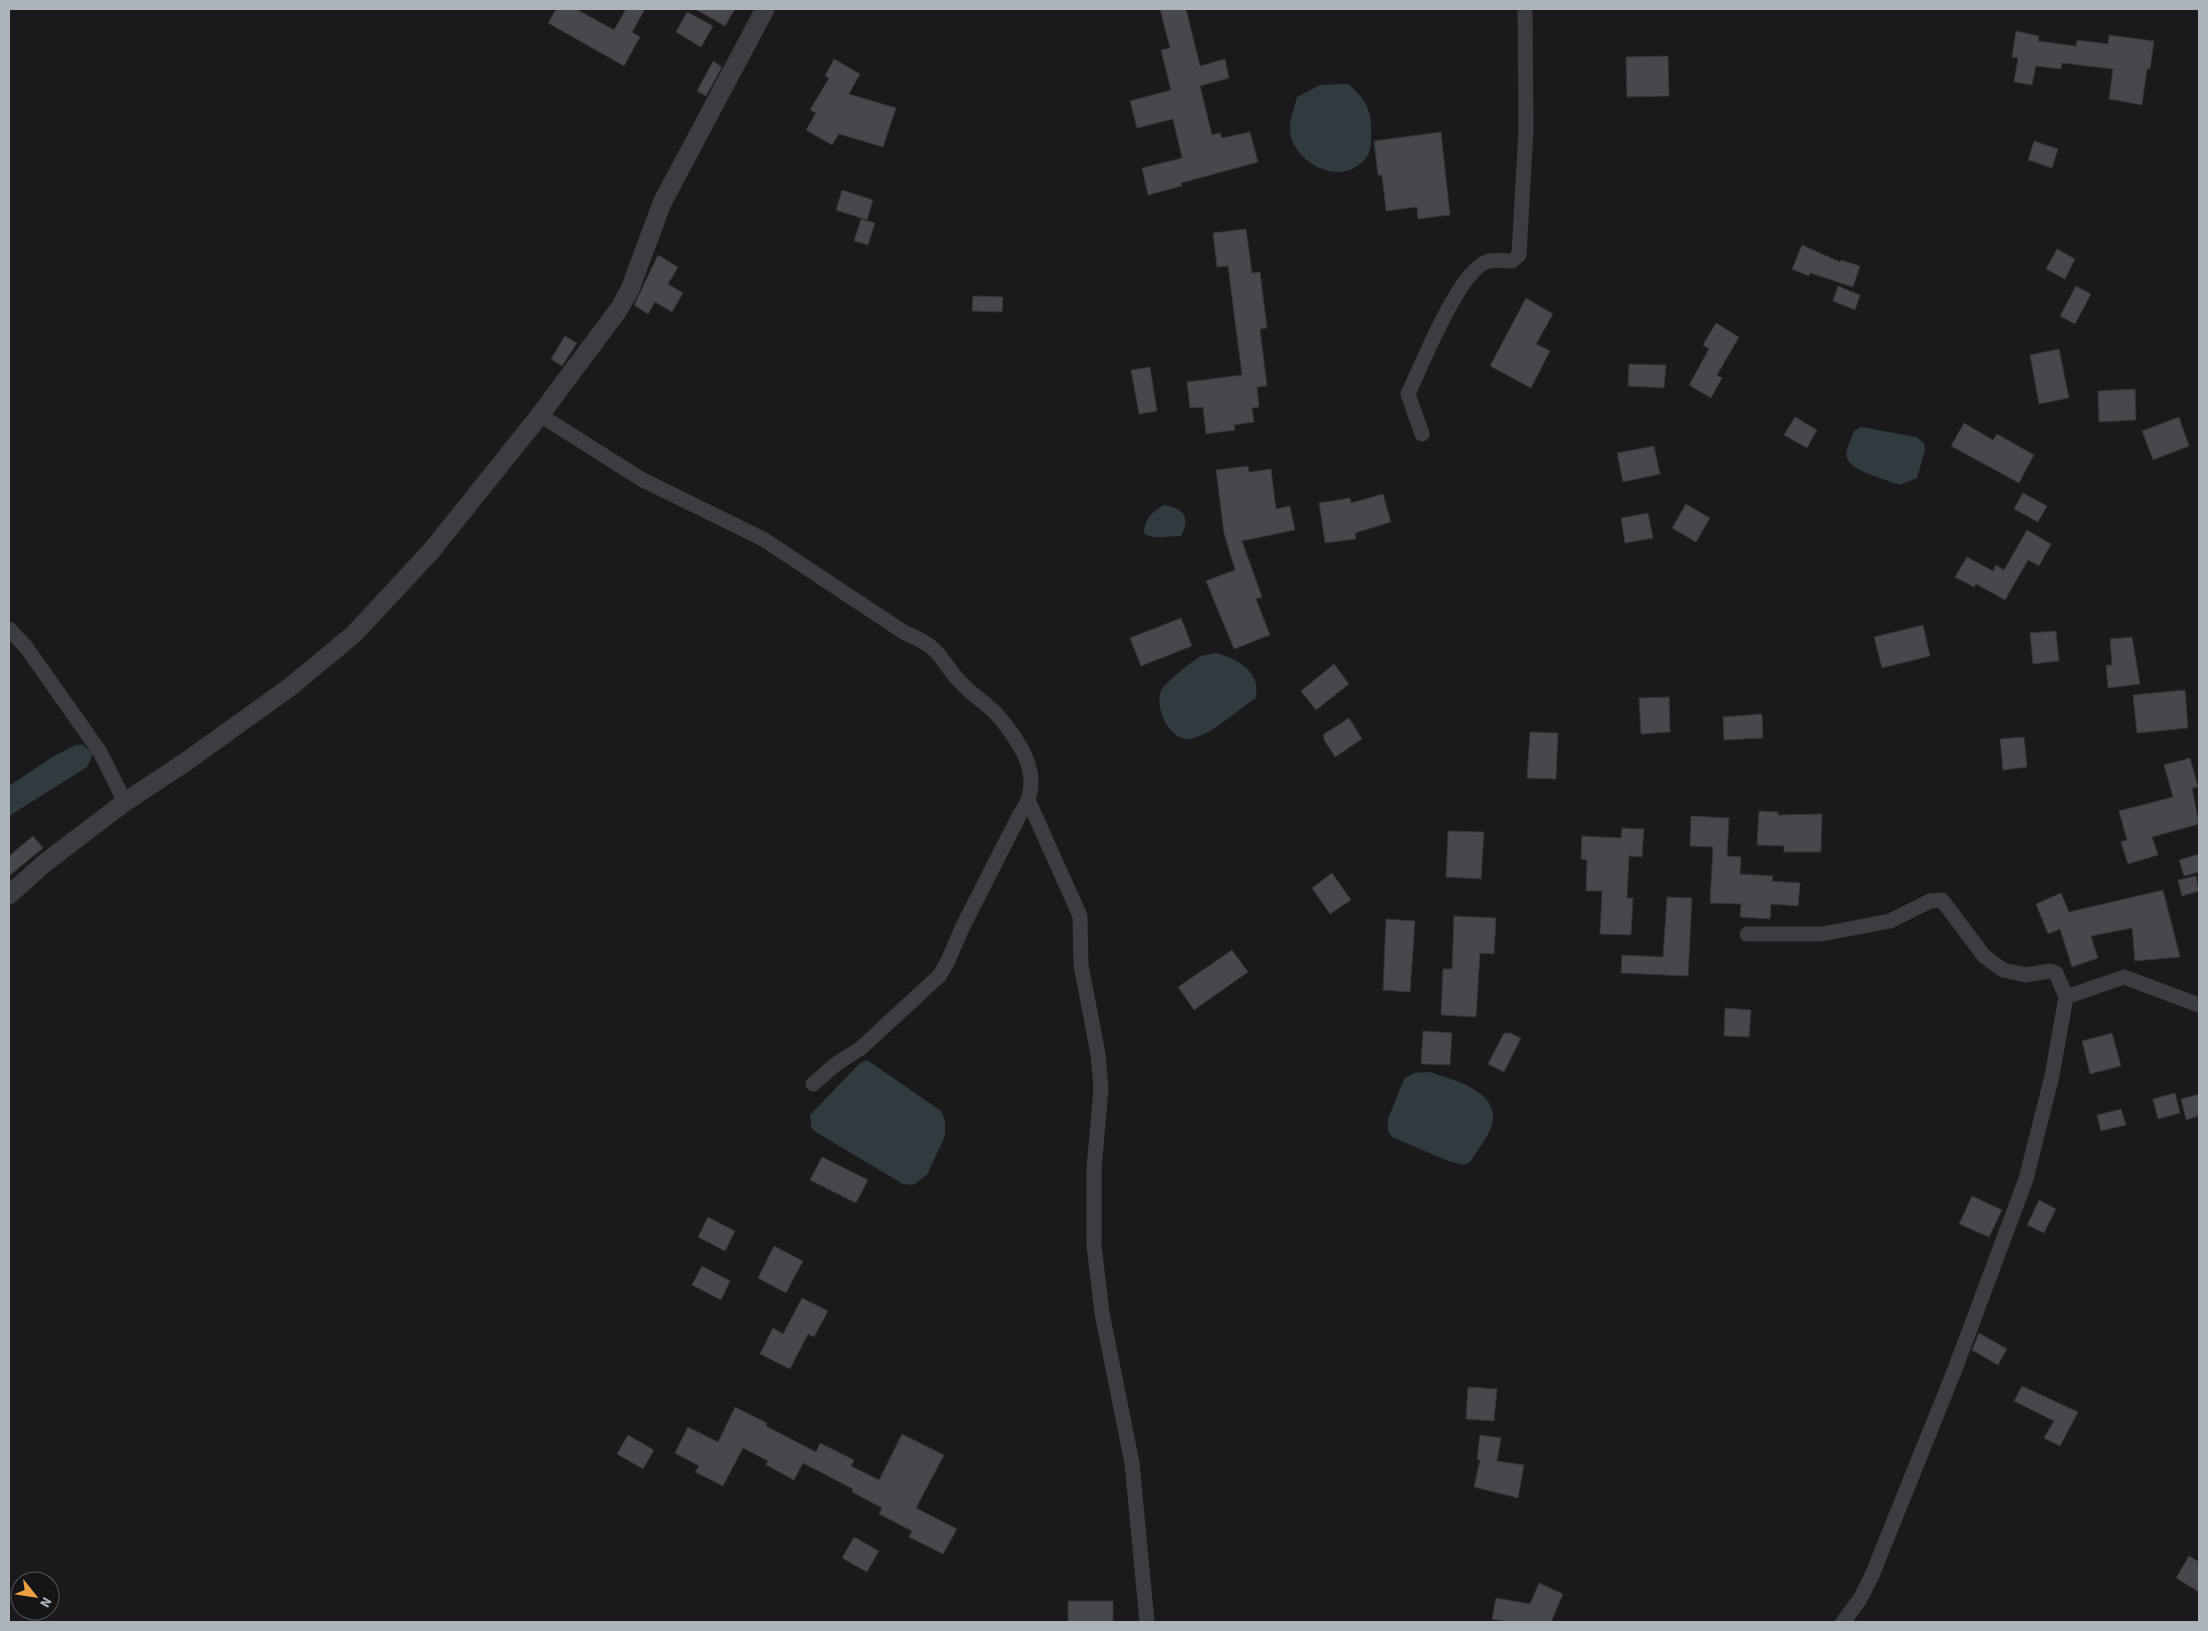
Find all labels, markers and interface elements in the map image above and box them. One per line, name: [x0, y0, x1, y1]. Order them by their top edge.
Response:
north arrow: [10, 1571, 60, 1621]
text: N: [34, 1593, 56, 1611]

